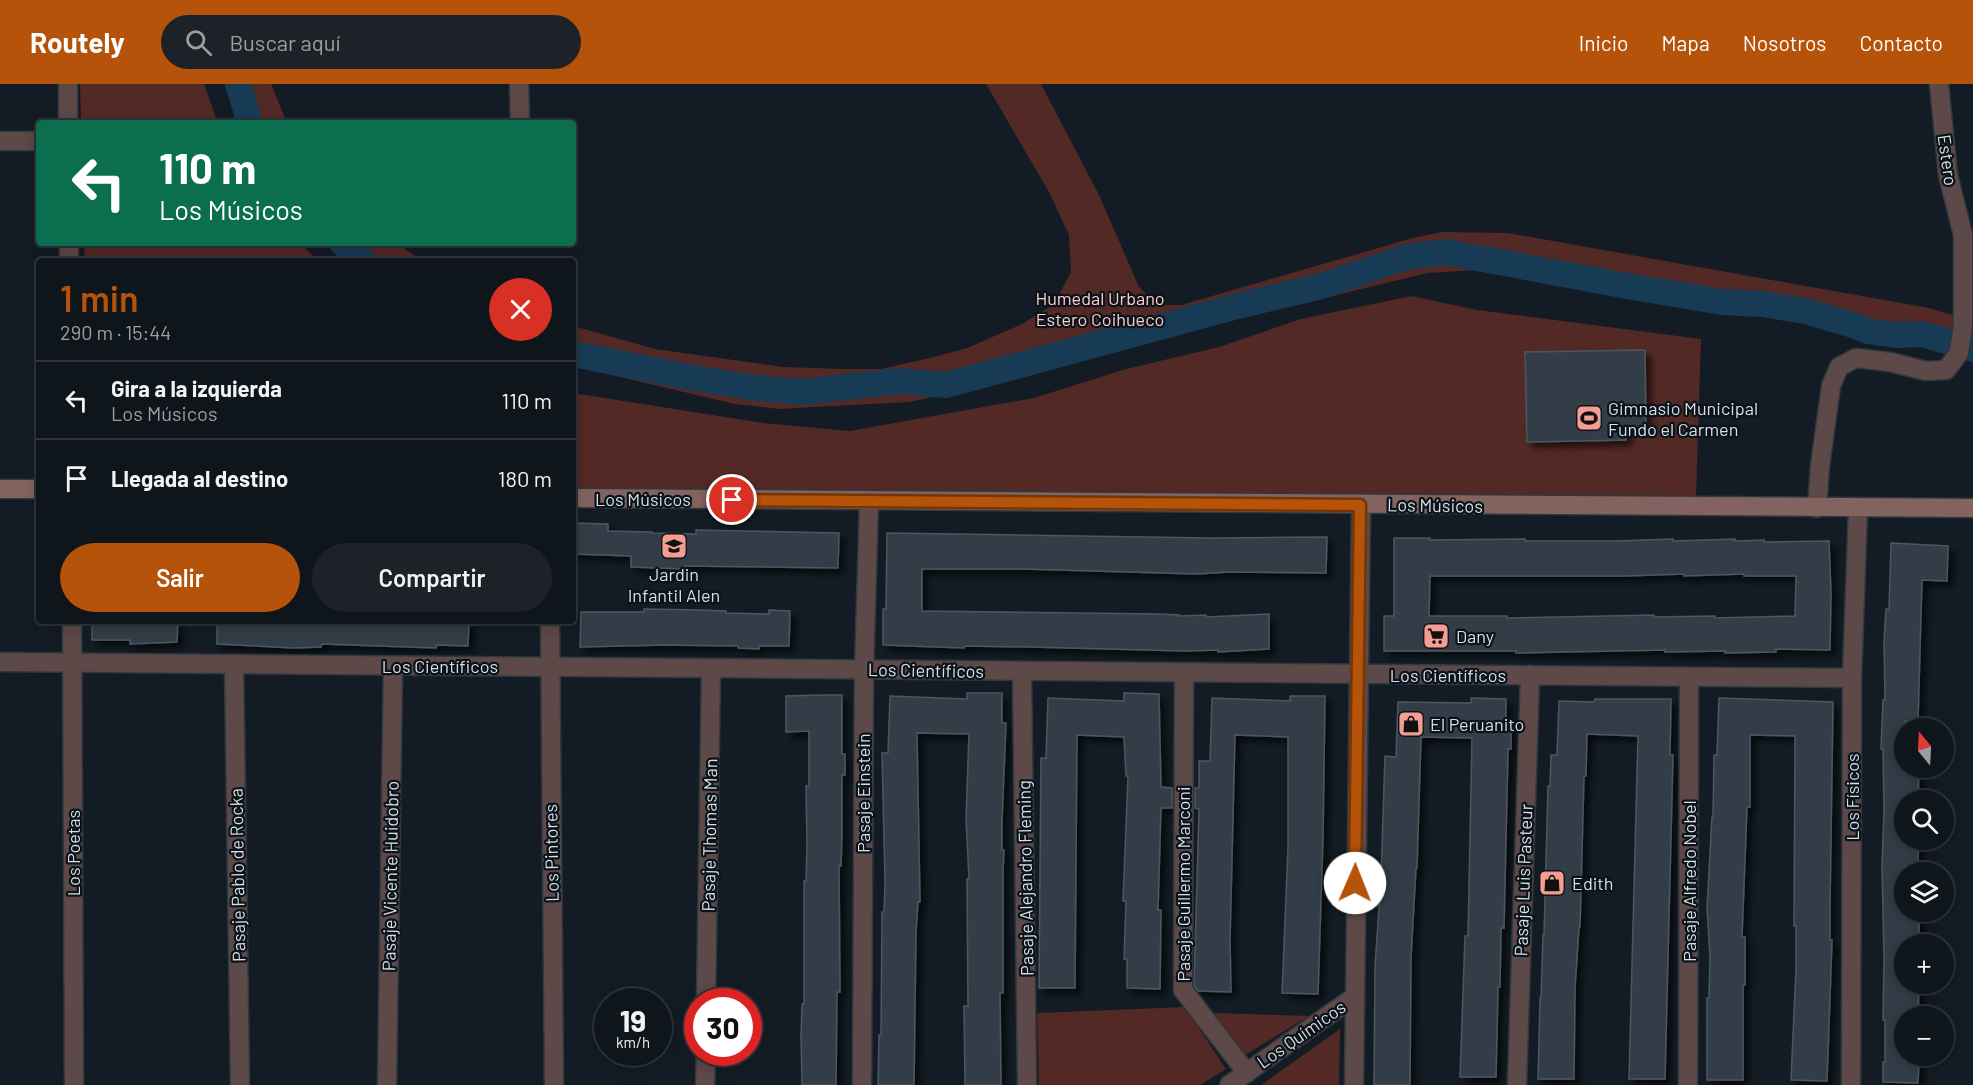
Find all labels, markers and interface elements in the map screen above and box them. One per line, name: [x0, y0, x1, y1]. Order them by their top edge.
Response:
search box: [161, 15, 581, 69]
text: Routely: [30, 25, 125, 59]
icon: search: [182, 26, 215, 59]
text: Buscar aquí: [230, 29, 340, 55]
text: Inicio: [1579, 30, 1629, 55]
text: Mapa: [1662, 30, 1710, 55]
text: Nosotros: [1743, 30, 1826, 55]
text: Contacto: [1859, 30, 1943, 55]
street label: Estero: [1934, 133, 1962, 187]
text: 110 m: [159, 142, 256, 192]
icon: left: [60, 144, 138, 222]
text: Los Músicos: [159, 193, 303, 225]
text: 1 min: [60, 276, 139, 319]
button: close: [489, 278, 552, 341]
park label: Humedal Urbano Estero Coihueco: [1035, 287, 1165, 330]
text: 290 m · 15:44: [60, 320, 171, 344]
text: Gira a la izquierda: [111, 375, 282, 401]
icon: left: [60, 384, 93, 417]
text: 110 m: [502, 387, 552, 413]
place label: Gimnasio Municipal Fundo el Carmen: [1608, 397, 1758, 440]
text: Los Músicos: [111, 401, 218, 425]
sports icon: Gimnasio Municipal Fundo el Carmen: [1574, 403, 1604, 433]
icon: arrive: [60, 462, 93, 495]
text: Llegada al destino: [111, 465, 288, 491]
text: 180 m: [498, 465, 552, 491]
pin: [706, 474, 757, 525]
icon: arrive: [715, 483, 748, 516]
street label: Los Músicos: [595, 488, 691, 510]
street label: Los Músicos: [1387, 493, 1483, 517]
school or university icon: Jardin Infantil Alen: [659, 531, 689, 561]
button: Salir: [60, 543, 300, 612]
button: Compartir: [312, 543, 552, 612]
place label: Jardin Infantil Alen: [628, 563, 720, 606]
supermarket icon: Dany: [1421, 621, 1451, 651]
place label: Dany: [1456, 625, 1494, 647]
street label: Los Científicos: [382, 655, 498, 677]
street label: Los Científicos: [868, 658, 984, 682]
street label: Los Científicos: [1390, 664, 1506, 686]
shop icon: El Peruanito: [1396, 709, 1426, 739]
place label: El Peruanito: [1430, 713, 1524, 735]
north arrow: [1894, 718, 1954, 778]
map controls: [1894, 718, 1954, 1066]
street label: Pasaje Einstein: [852, 733, 874, 853]
street label: Los Físicos: [1841, 753, 1863, 841]
street label: Pasaje Thomas Man: [697, 758, 721, 912]
street label: Pasaje Alejandro Fleming: [1012, 780, 1038, 976]
street label: Pasaje Vicente Huidobro: [377, 781, 403, 971]
street label: Pasaje Guillermo Marconi: [1172, 786, 1194, 982]
street label: Pasaje Pablo de Rocka: [224, 788, 250, 962]
button: search: [1894, 790, 1954, 850]
street label: Pasaje Alfredo Nobel: [1678, 800, 1700, 962]
street label: Pasaje Luis Pasteur: [1509, 803, 1537, 957]
street label: Los Pintores: [539, 804, 563, 902]
street label: Los Poetas: [62, 810, 84, 896]
position arrow: [1323, 851, 1387, 915]
button: layers: [1894, 862, 1954, 922]
shop icon: Edith: [1537, 868, 1567, 898]
place label: Edith: [1572, 872, 1614, 894]
button: +: [1894, 934, 1954, 994]
speed limit sign: 30: [684, 988, 762, 1066]
street label: Los Químicos: [1252, 995, 1350, 1073]
text: 19: [620, 1002, 646, 1038]
button: −: [1894, 1006, 1954, 1066]
text: km/h: [616, 1033, 650, 1051]

